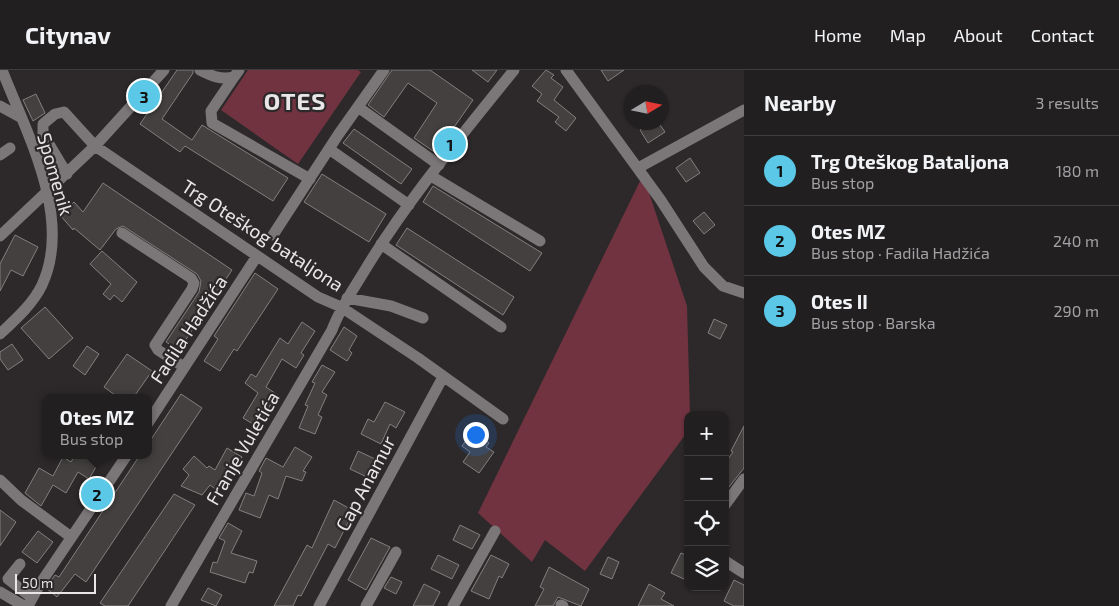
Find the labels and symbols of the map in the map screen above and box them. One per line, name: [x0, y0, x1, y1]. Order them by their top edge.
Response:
pin: 3: [128, 77, 160, 115]
north arrow: [624, 85, 669, 130]
district label: OTES: [264, 86, 326, 115]
pin: 1: [434, 125, 466, 163]
street label: Spomenik: [33, 130, 79, 218]
street label: Trg Oteškog bataljona: [178, 174, 348, 296]
street label: Fadila Hadžića: [145, 271, 231, 387]
street label: Franje Vuletića: [200, 387, 284, 509]
your location: [463, 422, 489, 448]
street label: Cap Anamur: [330, 431, 400, 535]
pin: 2: [81, 475, 113, 513]
scale bar: [15, 571, 96, 594]

